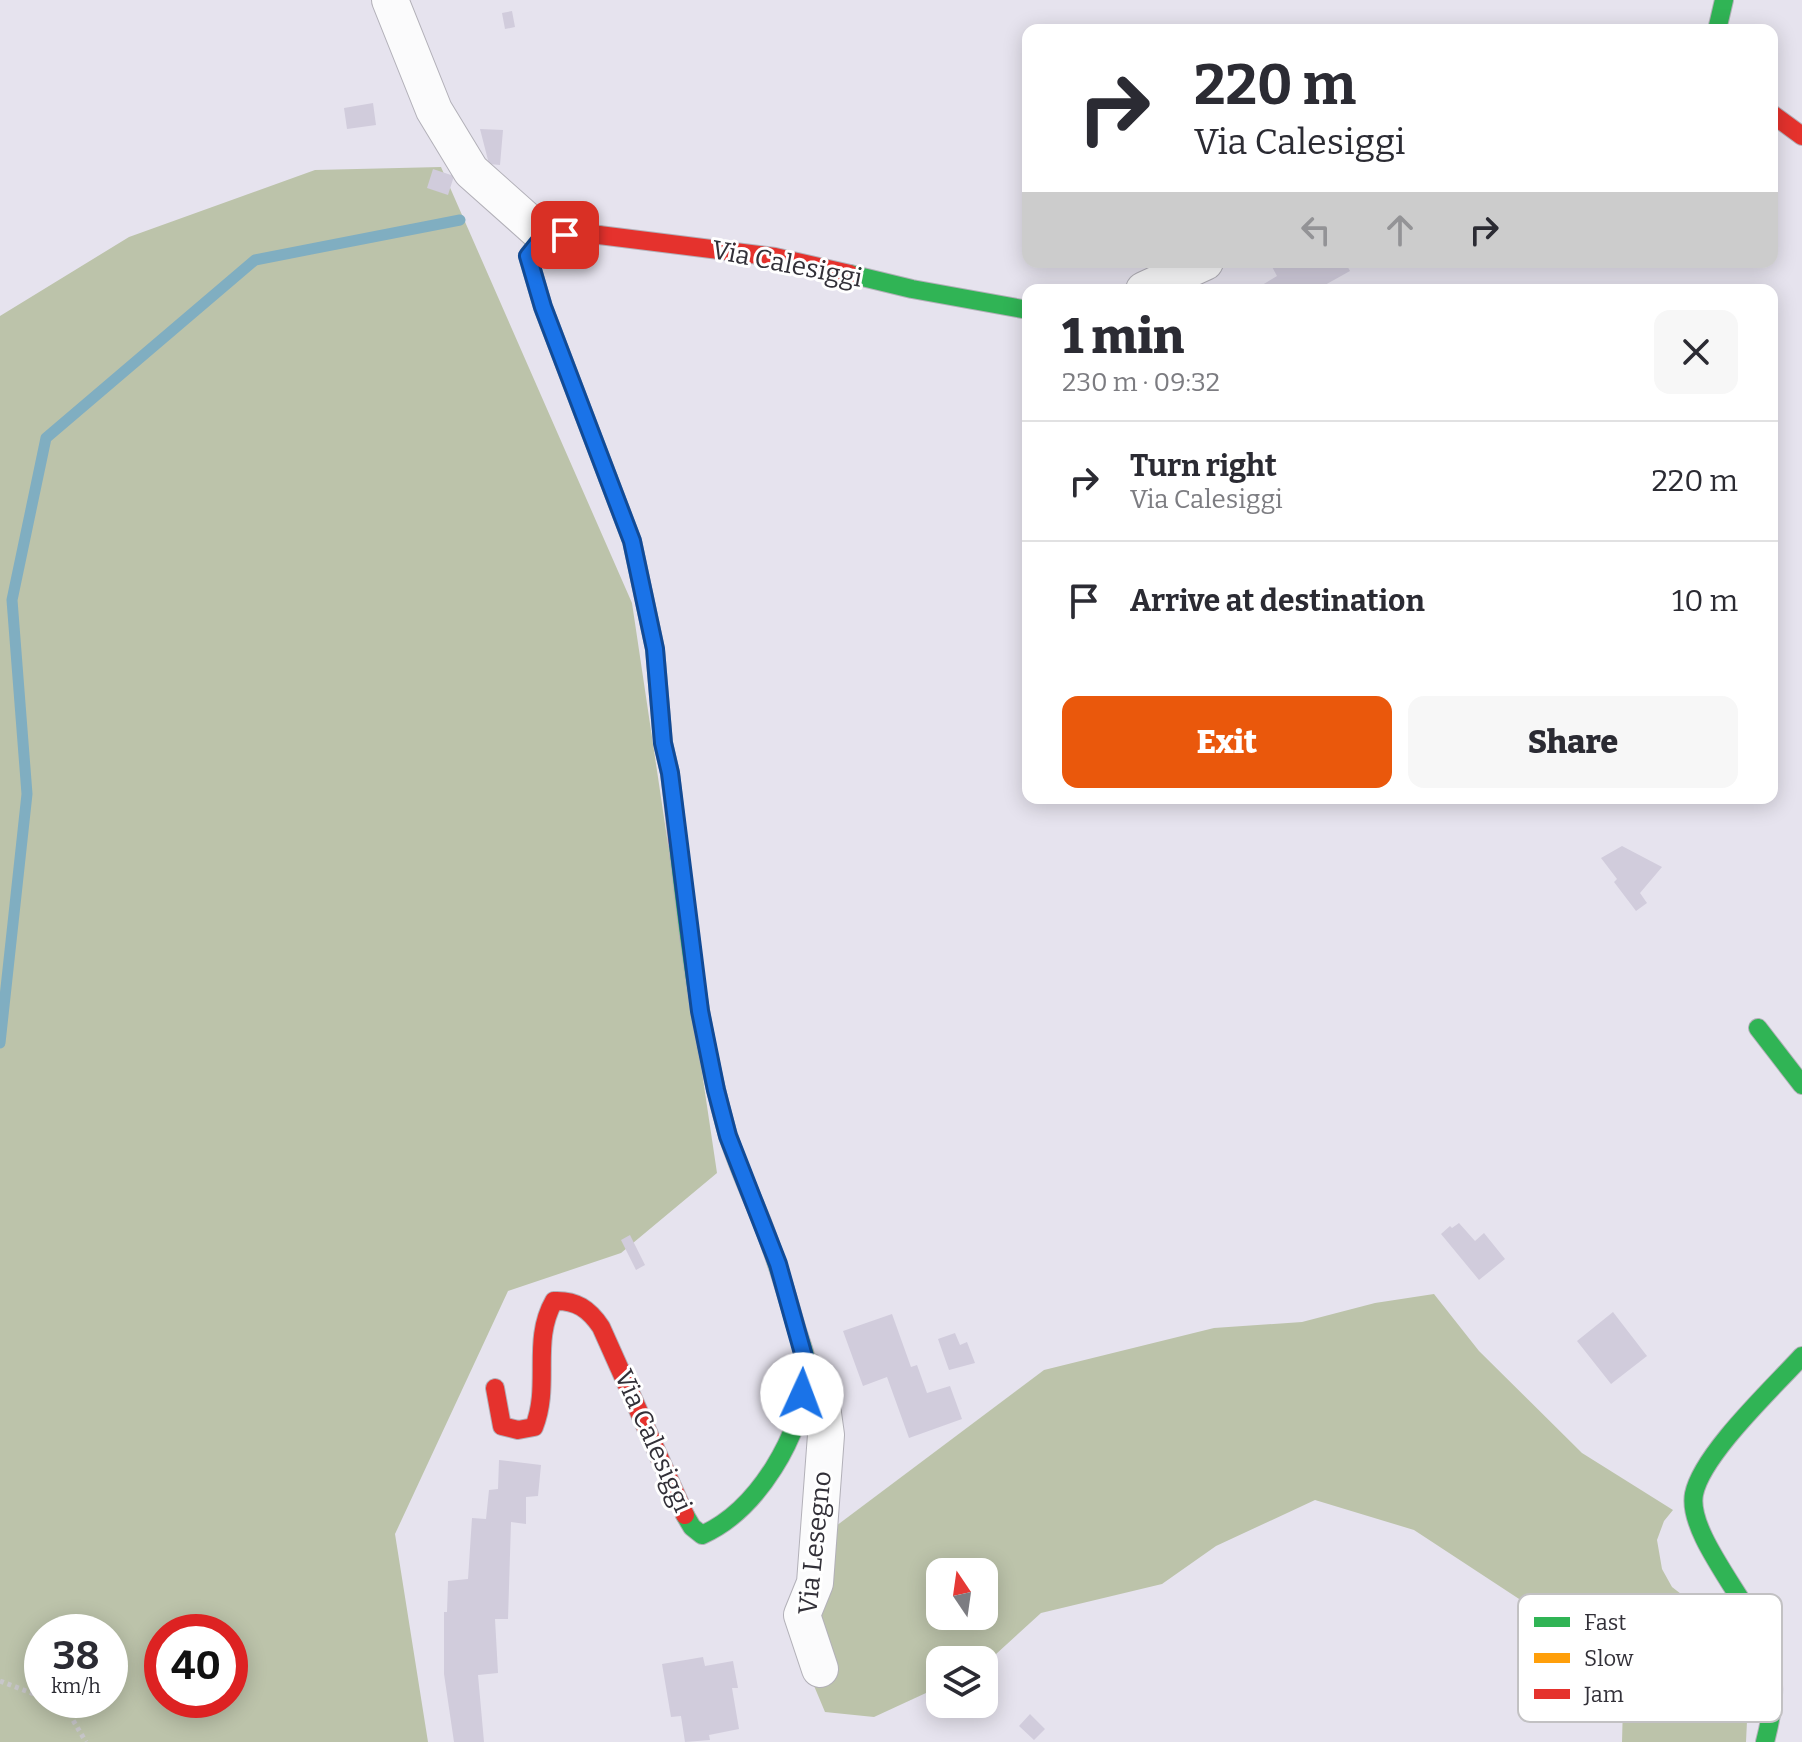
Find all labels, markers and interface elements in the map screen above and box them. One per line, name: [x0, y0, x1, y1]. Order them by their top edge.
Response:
text: 220 m: [1194, 52, 1356, 119]
icon: right: [1062, 56, 1166, 160]
text: Via Calesiggi: [1194, 120, 1405, 164]
pin: [531, 201, 599, 269]
icon: left: [1294, 208, 1338, 252]
icon: ahead: [1378, 208, 1422, 252]
icon: right: [1462, 208, 1506, 252]
icon: arrive: [543, 213, 587, 257]
street label: Via Calesiggi: [709, 234, 865, 294]
text: 1 min: [1062, 308, 1184, 366]
button: close: [1654, 310, 1738, 394]
text: 230 m · 09:32: [1062, 367, 1220, 398]
text: Turn right: [1130, 448, 1277, 484]
icon: right: [1062, 459, 1106, 503]
text: 220 m: [1652, 463, 1738, 499]
text: Via Calesiggi: [1130, 484, 1283, 515]
icon: arrive: [1062, 579, 1106, 623]
text: Arrive at destination: [1130, 583, 1425, 619]
text: 10 m: [1672, 583, 1738, 619]
button: Exit: [1062, 696, 1392, 788]
button: Share: [1408, 696, 1738, 788]
position arrow: [760, 1352, 844, 1436]
street label: Via Calesiggi: [608, 1365, 698, 1517]
street label: Via Lesegno: [792, 1470, 838, 1616]
north arrow: [926, 1558, 998, 1630]
map controls: [926, 1558, 998, 1718]
legend: [1518, 1594, 1782, 1722]
text: Fast: [1584, 1609, 1626, 1636]
speed limit sign: 40: [144, 1614, 248, 1718]
text: 38: [52, 1632, 100, 1680]
text: Slow: [1584, 1645, 1634, 1672]
button: layers: [926, 1646, 998, 1718]
text: km/h: [51, 1674, 101, 1698]
text: Jam: [1583, 1681, 1624, 1708]

